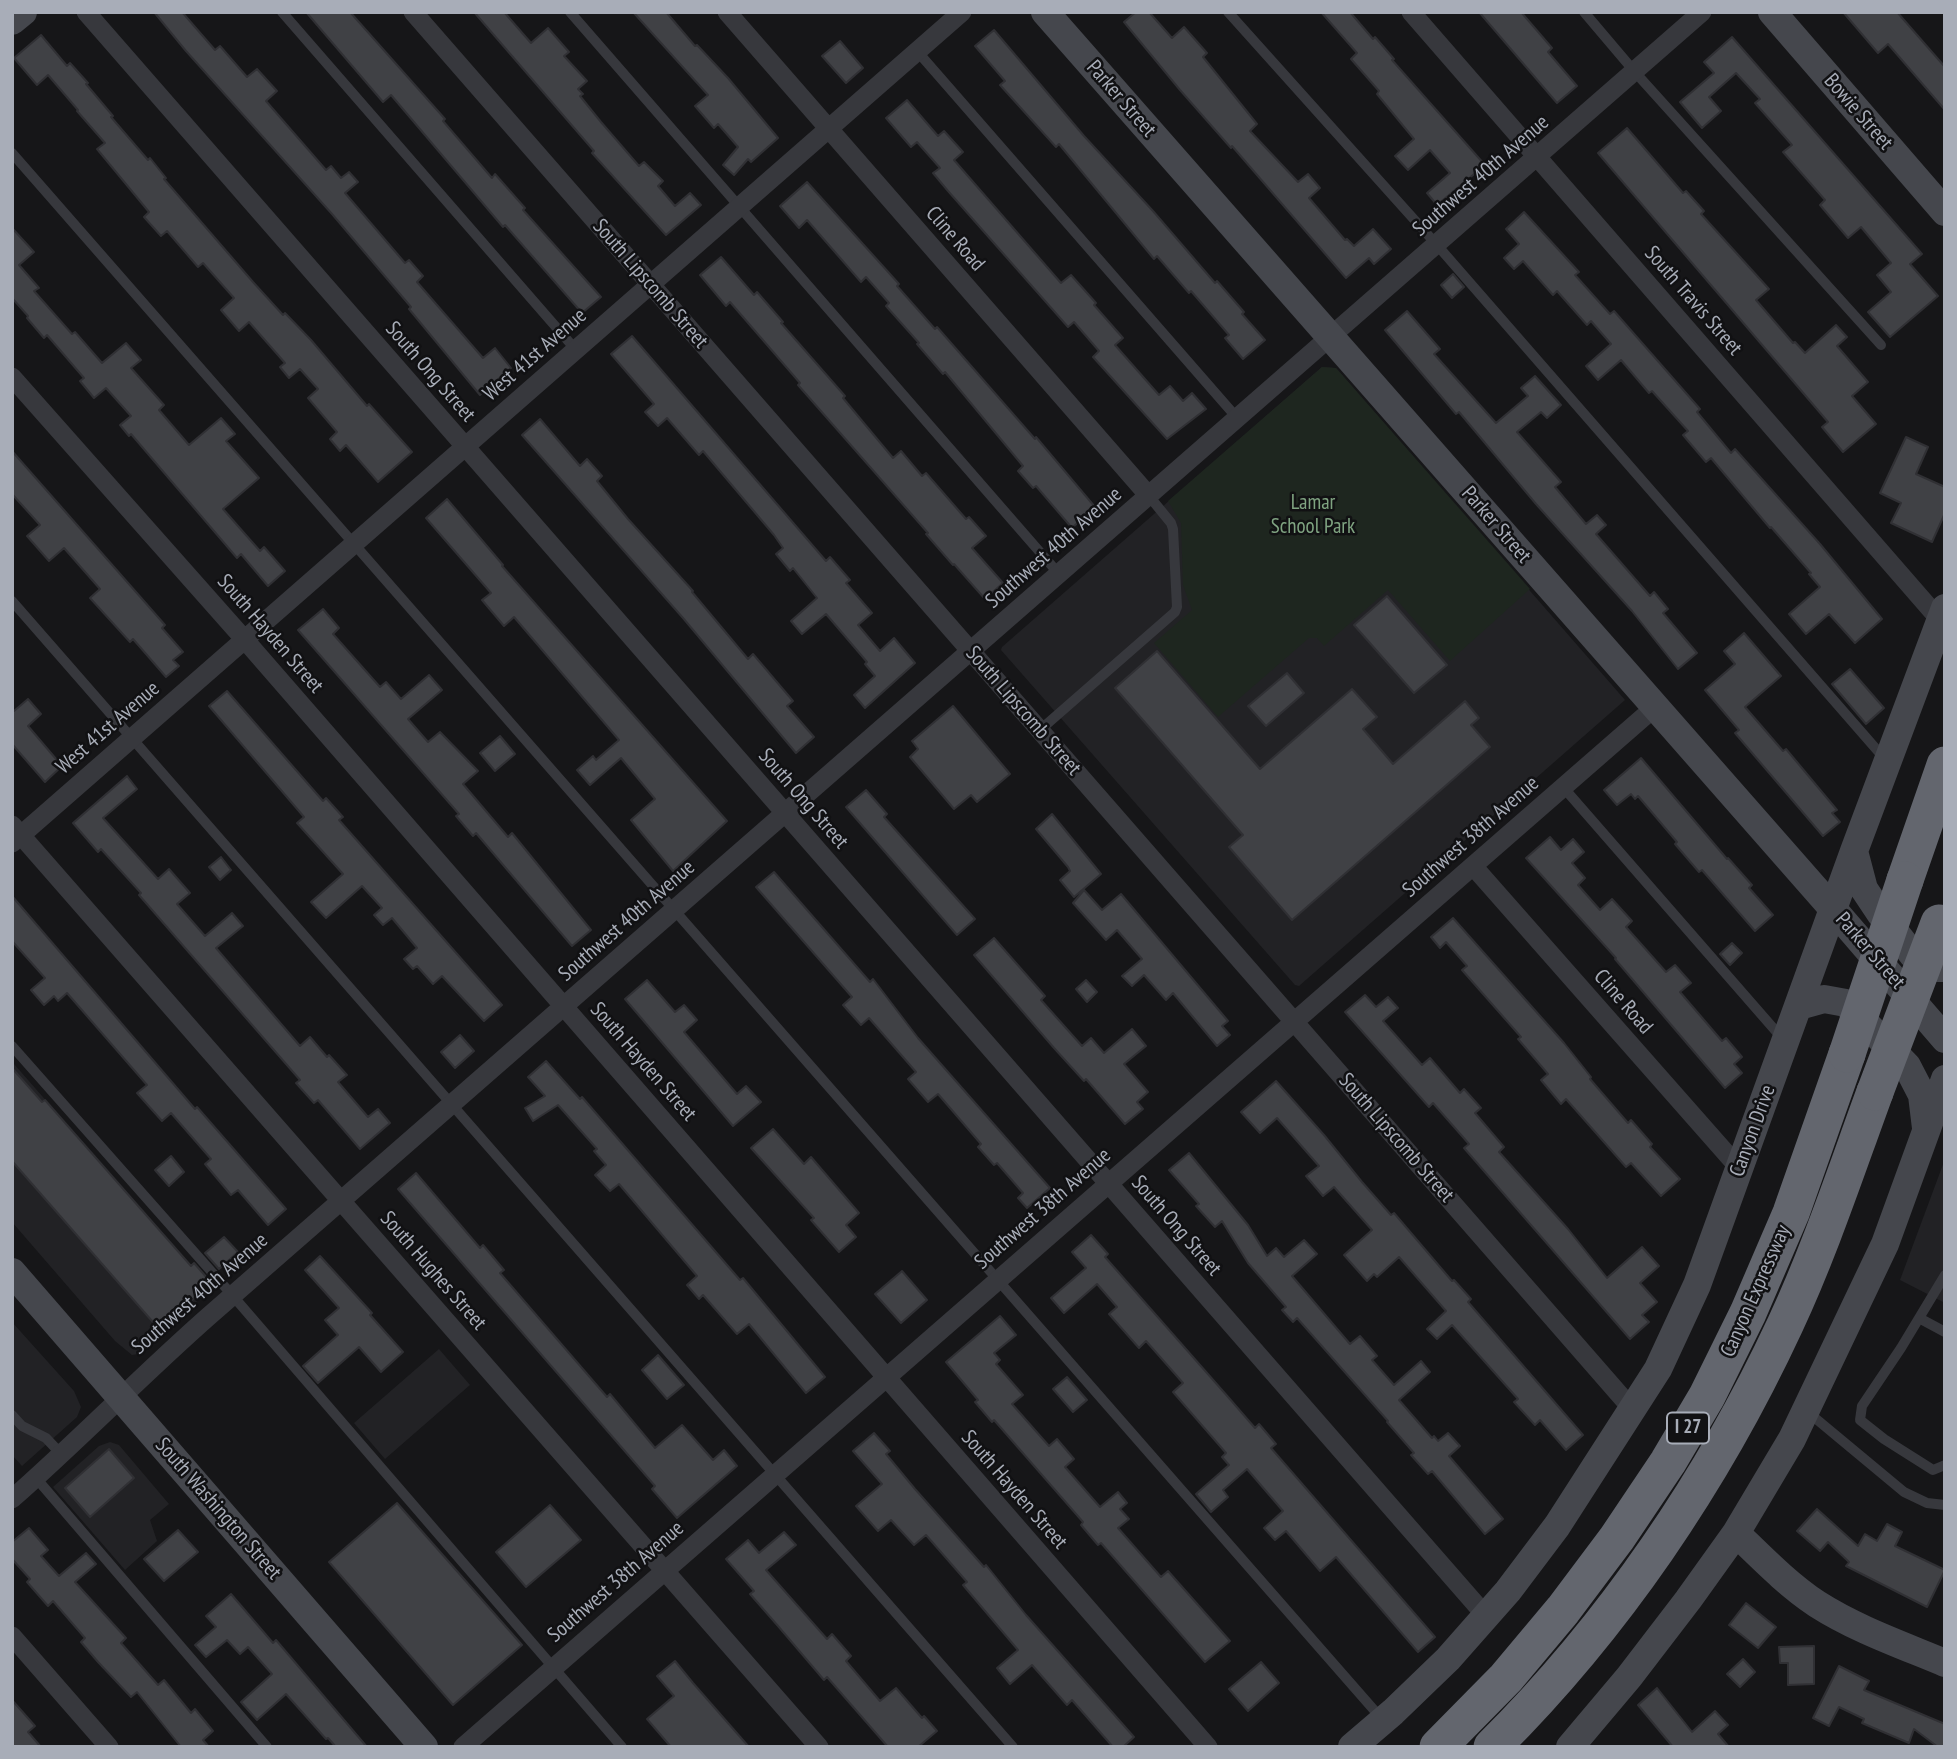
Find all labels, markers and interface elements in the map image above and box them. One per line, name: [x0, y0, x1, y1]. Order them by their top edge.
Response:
street label: Parker Street: [1081, 56, 1161, 142]
street label: Bowie Street: [1818, 69, 1898, 155]
street label: Southwest 40th Avenue: [1408, 110, 1554, 242]
street label: Cline Road: [920, 202, 990, 276]
street label: South Lipscomb Street: [587, 214, 713, 354]
street label: South Travis Street: [1639, 241, 1747, 361]
street label: West 41st Avenue: [478, 303, 592, 407]
street label: South Ong Street: [380, 317, 480, 427]
street label: Southwest 40th Avenue: [981, 482, 1127, 614]
street label: Parker Street: [1456, 482, 1536, 568]
park label: Lamar School Park: [1271, 490, 1355, 540]
street label: South Hayden Street: [212, 569, 328, 699]
street label: South Lipscomb Street: [960, 641, 1086, 781]
street label: West 41st Avenue: [51, 676, 165, 780]
street label: South Ong Street: [753, 744, 853, 854]
street label: Southwest 38th Avenue: [1398, 771, 1544, 903]
street label: Southwest 40th Avenue: [554, 855, 700, 987]
street label: Parker Street: [1830, 908, 1910, 994]
street label: Cline Road: [1588, 965, 1658, 1039]
street label: South Hayden Street: [585, 997, 701, 1127]
street label: South Lipscomb Street: [1333, 1068, 1459, 1208]
street label: Canyon Drive: [1725, 1082, 1781, 1180]
street label: Southwest 38th Avenue: [970, 1143, 1116, 1275]
street label: South Ong Street: [1126, 1171, 1226, 1281]
street label: South Hughes Street: [375, 1207, 491, 1335]
street label: Canyon Expressway: [1716, 1221, 1796, 1361]
street label: Southwest 40th Avenue: [127, 1228, 273, 1360]
road number: I 27: [1667, 1412, 1709, 1444]
street label: South Hayden Street: [956, 1425, 1072, 1555]
street label: South Washington Street: [150, 1433, 286, 1585]
street label: Southwest 38th Avenue: [543, 1516, 689, 1648]

